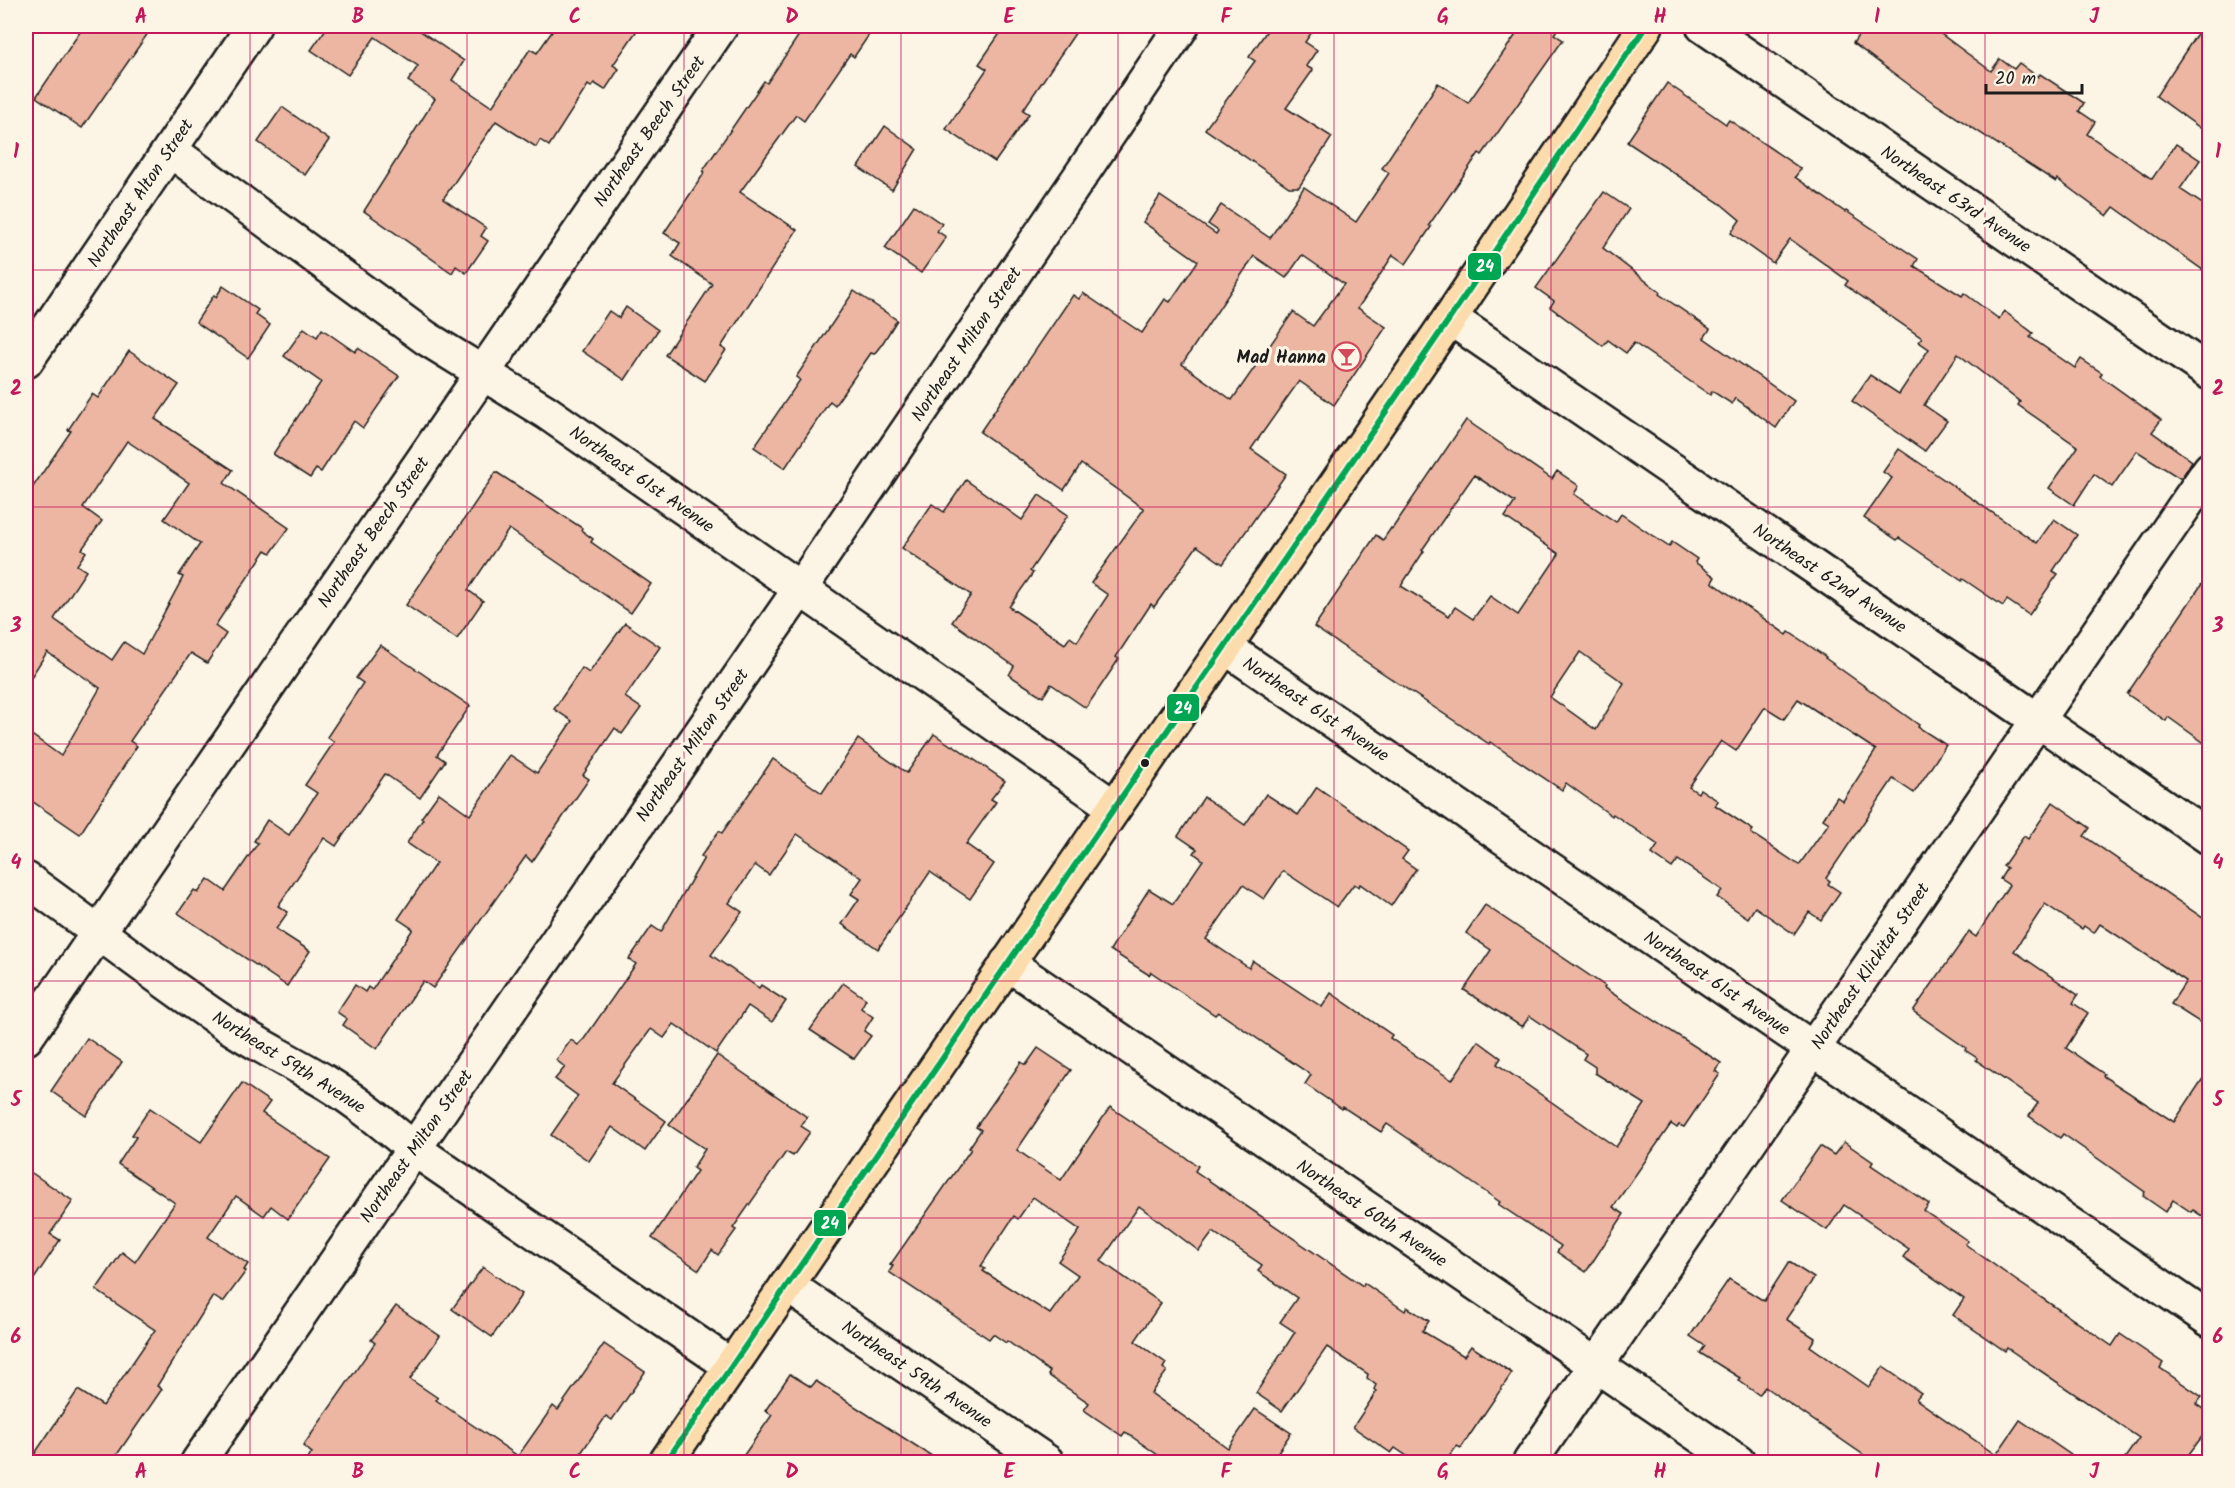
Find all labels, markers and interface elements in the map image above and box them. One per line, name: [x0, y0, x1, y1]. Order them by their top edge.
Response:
text: A: [135, 2, 147, 34]
text: B: [352, 2, 364, 34]
text: C: [569, 2, 581, 34]
text: D: [785, 2, 799, 34]
text: E: [1003, 2, 1015, 34]
text: F: [1221, 2, 1233, 34]
text: G: [1437, 2, 1449, 34]
text: H: [1653, 2, 1667, 34]
text: I: [1874, 2, 1880, 34]
text: J: [2089, 2, 2100, 34]
street label: Northeast Beech Street: [587, 49, 714, 214]
scale bar: [1986, 57, 2082, 95]
text: 20 m: [1995, 65, 2036, 94]
street label: Northeast Alton Street: [81, 113, 203, 274]
text: 1: [13, 137, 19, 169]
text: 1: [2215, 137, 2221, 169]
street label: Northeast 63rd Avenue: [1874, 139, 2037, 262]
line badge: 24: [1467, 252, 1502, 281]
text: 24: [1476, 255, 1494, 280]
street label: Northeast Milton Street: [904, 261, 1031, 428]
bar icon: Mad Hanna: [1331, 341, 1363, 373]
place label: Mad Hanna: [1237, 344, 1326, 373]
text: 2: [10, 374, 22, 406]
text: 2: [2212, 374, 2224, 406]
street label: Northeast 61st Avenue: [562, 419, 720, 541]
street label: Northeast Beech Street: [311, 450, 438, 615]
street label: Northeast 62nd Avenue: [1746, 517, 1912, 642]
text: 3: [10, 611, 22, 643]
text: 3: [2212, 611, 2224, 643]
street label: Northeast 61st Avenue: [1236, 650, 1394, 770]
street label: Northeast Milton Street: [629, 662, 758, 829]
line badge: 24: [1166, 693, 1200, 722]
text: 24: [1174, 697, 1192, 722]
unlabelled marker: [1139, 757, 1151, 769]
text: 4: [11, 848, 22, 880]
text: 4: [2213, 848, 2224, 880]
street label: Northeast Klickitat Street: [1804, 876, 1939, 1056]
street label: Northeast 61st Avenue: [1637, 924, 1795, 1044]
street label: Northeast 59th Avenue: [206, 1004, 371, 1122]
street label: Northeast Milton Street: [353, 1063, 482, 1230]
text: 5: [10, 1085, 23, 1117]
text: 5: [2212, 1085, 2225, 1117]
street label: Northeast 60th Avenue: [1290, 1153, 1453, 1276]
line badge: 24: [813, 1209, 847, 1237]
text: 24: [821, 1212, 839, 1237]
street label: Northeast 59th Avenue: [835, 1314, 997, 1437]
text: 6: [11, 1322, 22, 1354]
text: 6: [2213, 1322, 2224, 1354]
text: A: [135, 1457, 147, 1488]
text: B: [352, 1457, 364, 1488]
text: C: [569, 1457, 581, 1488]
text: D: [785, 1457, 799, 1488]
text: E: [1003, 1457, 1015, 1488]
text: F: [1221, 1457, 1233, 1488]
text: G: [1437, 1457, 1449, 1488]
text: H: [1653, 1457, 1667, 1488]
text: I: [1874, 1457, 1880, 1488]
text: J: [2089, 1457, 2100, 1488]

